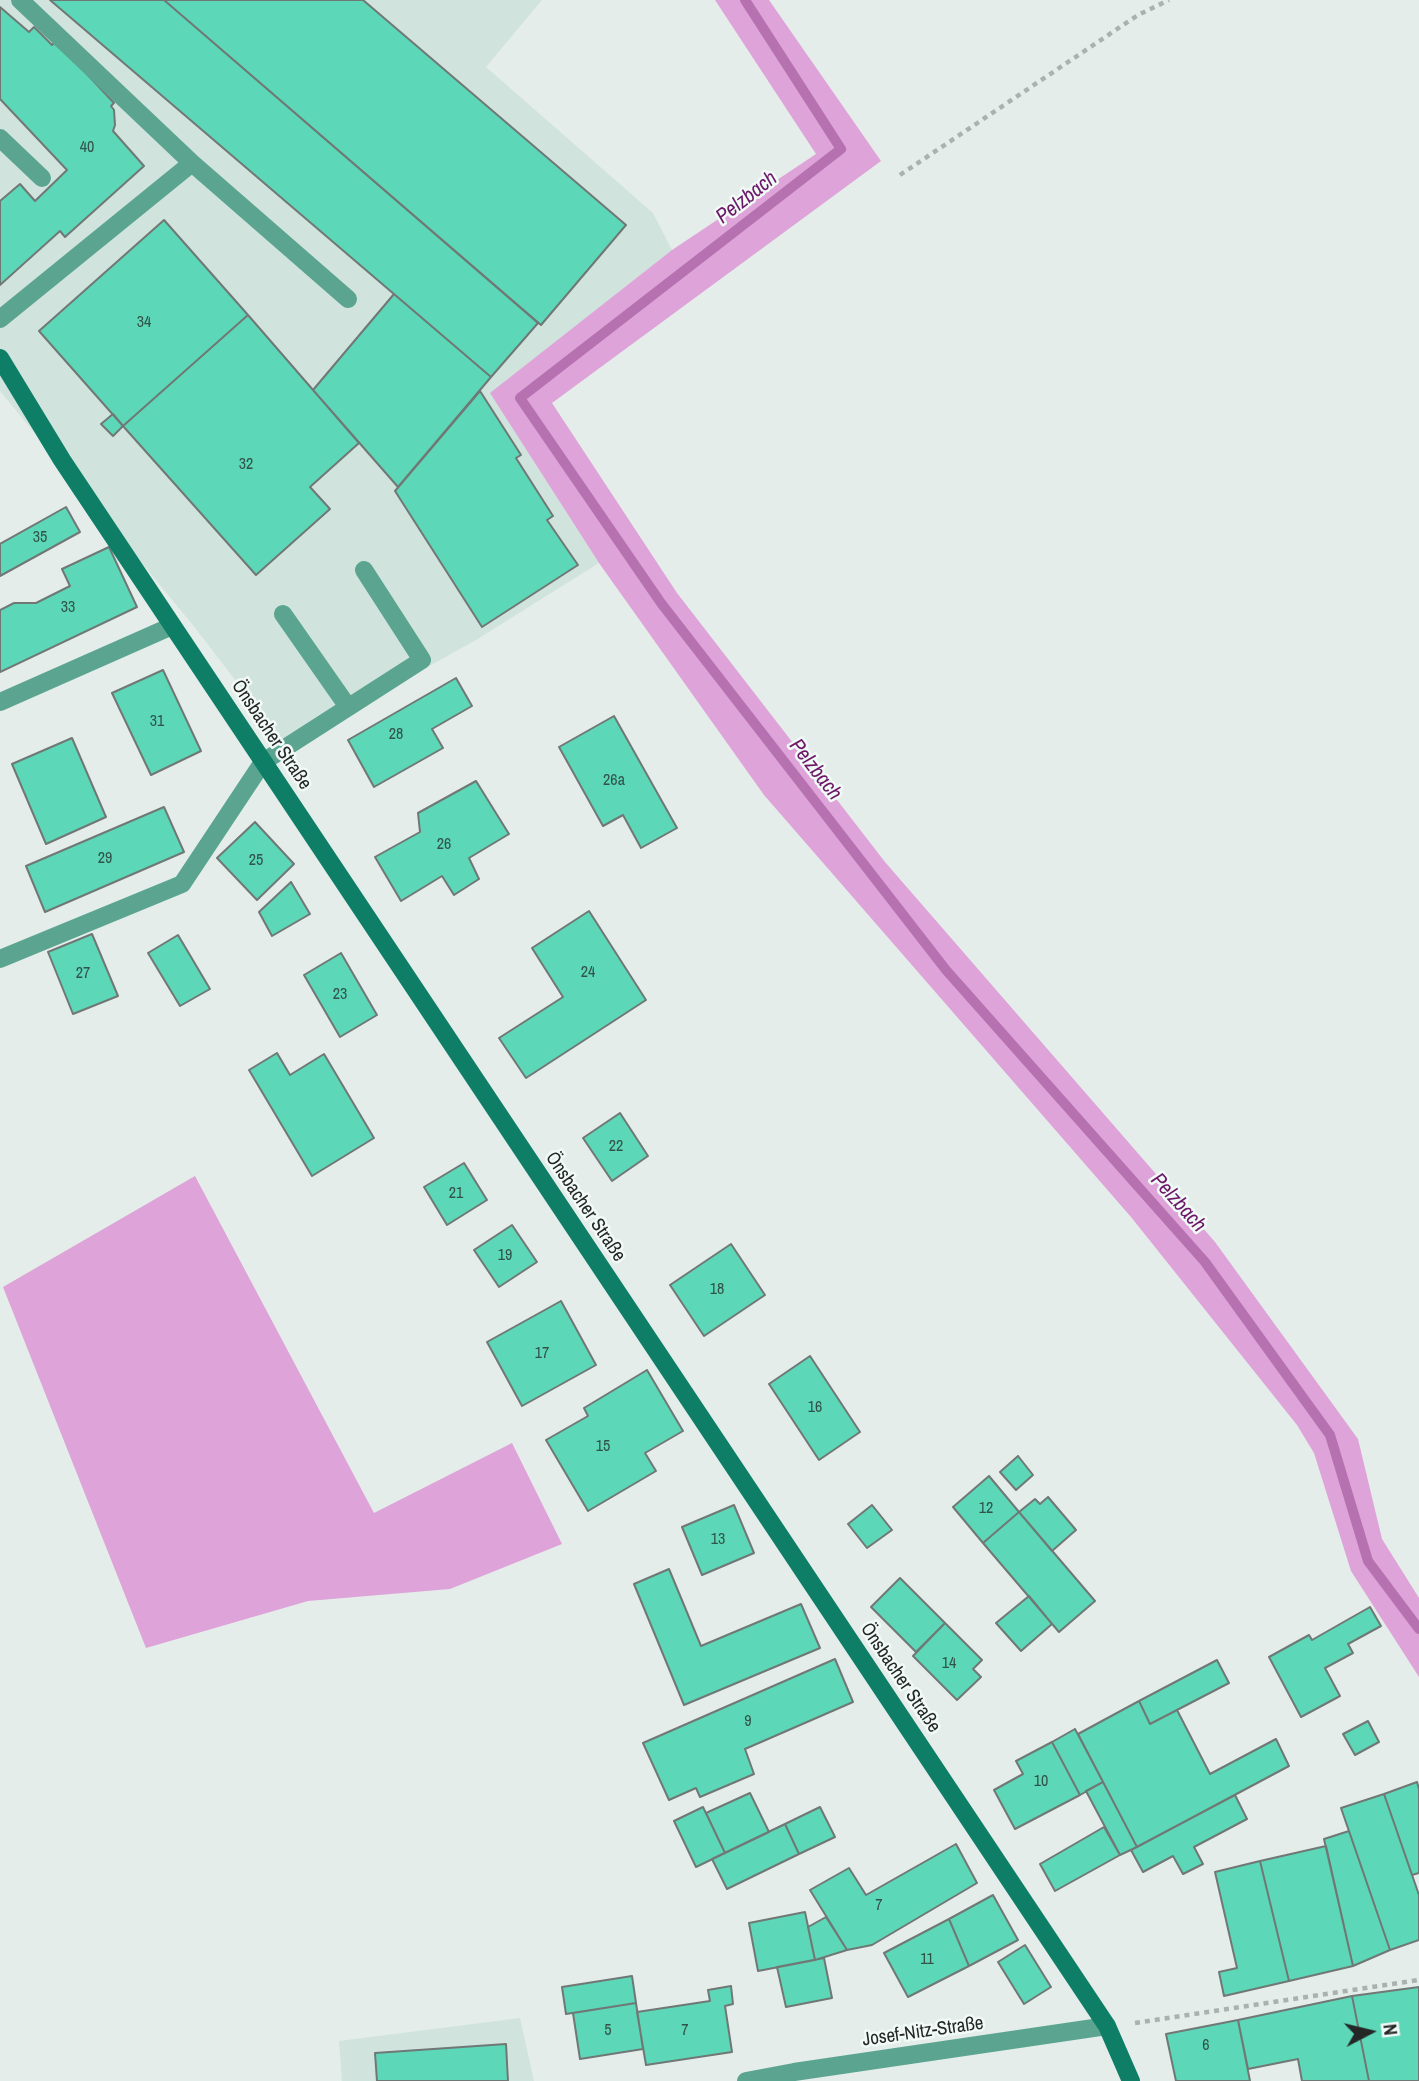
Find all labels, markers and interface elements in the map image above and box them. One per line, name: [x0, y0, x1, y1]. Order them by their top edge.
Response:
house number: 40: [80, 138, 94, 158]
water label: Pelzbach: [711, 166, 783, 230]
house number: 34: [137, 313, 151, 333]
house number: 32: [239, 455, 253, 475]
house number: 35: [33, 528, 47, 548]
house number: 33: [61, 598, 75, 618]
street label: Önsbacher Straße: [226, 676, 316, 794]
house number: 31: [150, 712, 164, 732]
house number: 28: [389, 725, 403, 745]
water label: Pelzbach: [783, 734, 847, 806]
house number: 26a: [603, 771, 625, 791]
house number: 26: [437, 835, 451, 855]
house number: 29: [98, 849, 112, 869]
house number: 25: [249, 851, 263, 871]
house number: 24: [581, 963, 595, 983]
house number: 27: [76, 964, 90, 984]
house number: 23: [333, 985, 347, 1005]
house number: 22: [609, 1137, 623, 1157]
street label: Önsbacher Straße: [540, 1148, 630, 1266]
water label: Pelzbach: [1145, 1168, 1211, 1238]
house number: 21: [449, 1184, 463, 1204]
house number: 19: [498, 1246, 512, 1266]
house number: 18: [710, 1280, 724, 1300]
house number: 17: [535, 1344, 549, 1364]
house number: 16: [808, 1398, 822, 1418]
house number: 15: [596, 1437, 610, 1457]
house number: 12: [979, 1499, 993, 1519]
house number: 13: [711, 1530, 725, 1550]
street label: Önsbacher Straße: [855, 1619, 945, 1737]
house number: 14: [942, 1654, 956, 1674]
house number: 9: [744, 1712, 752, 1732]
house number: 10: [1034, 1772, 1048, 1792]
house number: 7: [875, 1896, 883, 1916]
house number: 11: [920, 1950, 934, 1970]
north arrow: [1335, 1997, 1405, 2067]
street label: Josef-Nitz-Straße: [861, 2012, 985, 2052]
house number: 5: [604, 2021, 612, 2041]
house number: 7: [681, 2021, 689, 2041]
text: N: [1377, 2022, 1404, 2037]
house number: 6: [1202, 2036, 1210, 2056]

